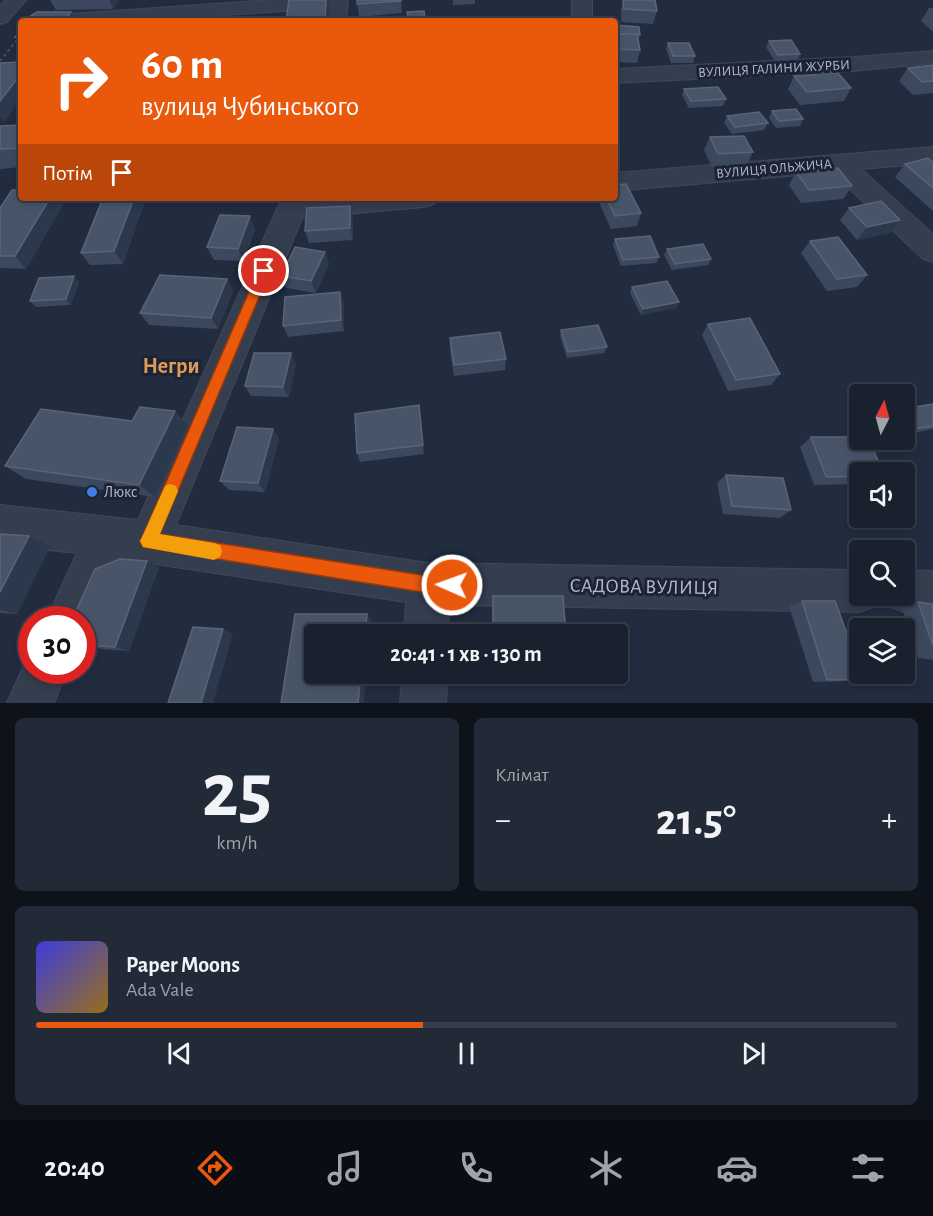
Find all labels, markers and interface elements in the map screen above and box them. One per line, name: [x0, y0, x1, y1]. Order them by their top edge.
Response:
icon: right: [42, 42, 120, 120]
text: 60 m: [141, 44, 223, 86]
street label: ВУЛИЦЯ ГАЛИНИ ЖУРБИ: [698, 58, 850, 80]
text: вулиця Чубинського: [141, 93, 359, 120]
icon: arrive: [105, 156, 138, 189]
street label: ВУЛИЦЯ ОЛЬЖИЧА: [715, 157, 833, 181]
text: Потім: [42, 162, 93, 184]
pin: [238, 245, 289, 296]
icon: arrive: [247, 254, 280, 287]
district label: Негри: [143, 355, 199, 377]
north arrow: [849, 384, 915, 450]
map controls: [849, 384, 915, 684]
button: sound: [849, 462, 915, 528]
place label: Люкс: [104, 484, 138, 500]
marker: Люкс: [85, 485, 99, 499]
button: search: [849, 540, 915, 606]
position arrow: [420, 553, 484, 617]
street label: САДОВА ВУЛИЦЯ: [569, 576, 719, 598]
speed limit sign: 30: [18, 606, 96, 684]
button: layers: [849, 618, 915, 684]
text: 20:41 · 1 хв · 130 m: [390, 643, 542, 665]
text: 25: [202, 753, 272, 831]
text: Клімат: [495, 765, 549, 785]
text: 21.5°: [656, 798, 736, 843]
text: −: [495, 804, 511, 837]
text: +: [881, 804, 897, 837]
text: km/h: [216, 833, 258, 853]
text: Paper Moons: [126, 954, 240, 976]
text: Ada Vale: [126, 980, 194, 1000]
icon: previous: [163, 1037, 196, 1070]
icon: pause: [450, 1037, 483, 1070]
icon: next: [737, 1037, 770, 1070]
icon: directions: [194, 1147, 236, 1189]
icon: music: [324, 1147, 366, 1189]
icon: phone: [455, 1147, 497, 1189]
icon: climate: [585, 1147, 627, 1189]
icon: car: [716, 1147, 758, 1189]
icon: filters: [847, 1147, 889, 1189]
text: 20:40: [44, 1154, 105, 1181]

